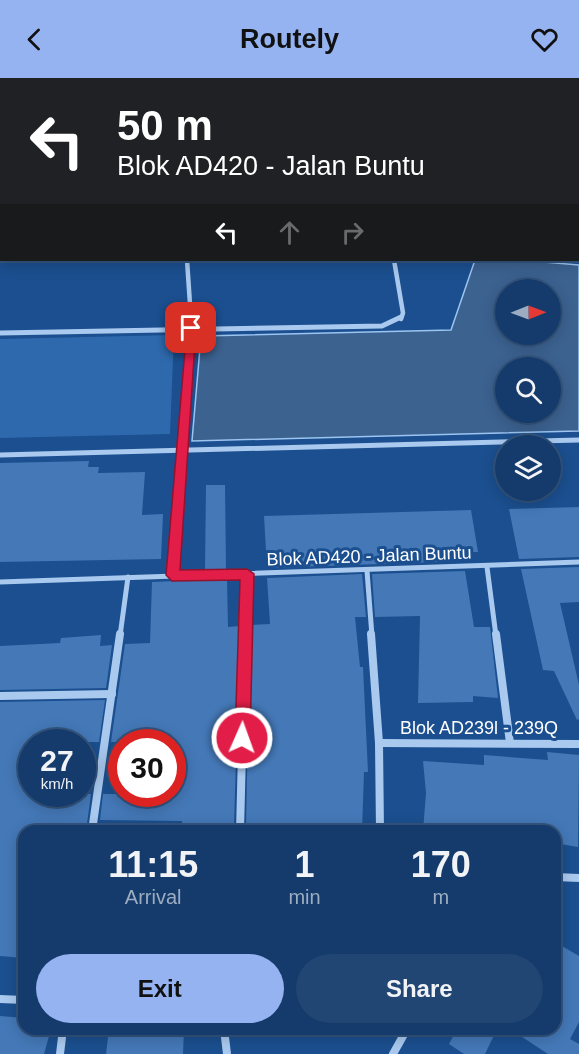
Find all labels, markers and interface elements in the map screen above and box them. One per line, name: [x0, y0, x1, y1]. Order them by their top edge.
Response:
icon: back: [18, 23, 51, 56]
icon: heart: [528, 23, 561, 56]
text: Routely: [240, 24, 339, 54]
icon: left: [18, 102, 96, 180]
text: 50 m: [117, 102, 213, 149]
text: Blok AD420 - Jalan Buntu: [117, 151, 425, 181]
icon: left: [210, 216, 243, 249]
icon: ahead: [273, 216, 306, 249]
icon: right: [336, 216, 369, 249]
north arrow: [495, 279, 561, 345]
map controls: [495, 279, 561, 501]
pin: [165, 302, 216, 353]
icon: arrive: [174, 311, 207, 344]
button: search: [495, 357, 561, 423]
button: layers: [495, 435, 561, 501]
street label: Blok AD420 - Jalan Buntu: [266, 542, 472, 570]
position arrow: [210, 706, 274, 770]
street label: Blok AD239l - 239Q: [400, 718, 558, 738]
speed limit sign: 30: [108, 729, 186, 807]
text: 27: [40, 744, 74, 777]
text: km/h: [41, 775, 73, 792]
text: 11:15: [108, 844, 198, 885]
text: 1: [294, 844, 315, 885]
text: 170: [411, 844, 471, 885]
text: Arrival: [125, 886, 182, 908]
text: min: [288, 886, 321, 908]
text: m: [432, 886, 449, 908]
button: Exit: [36, 954, 284, 1023]
button: Share: [296, 954, 543, 1023]

